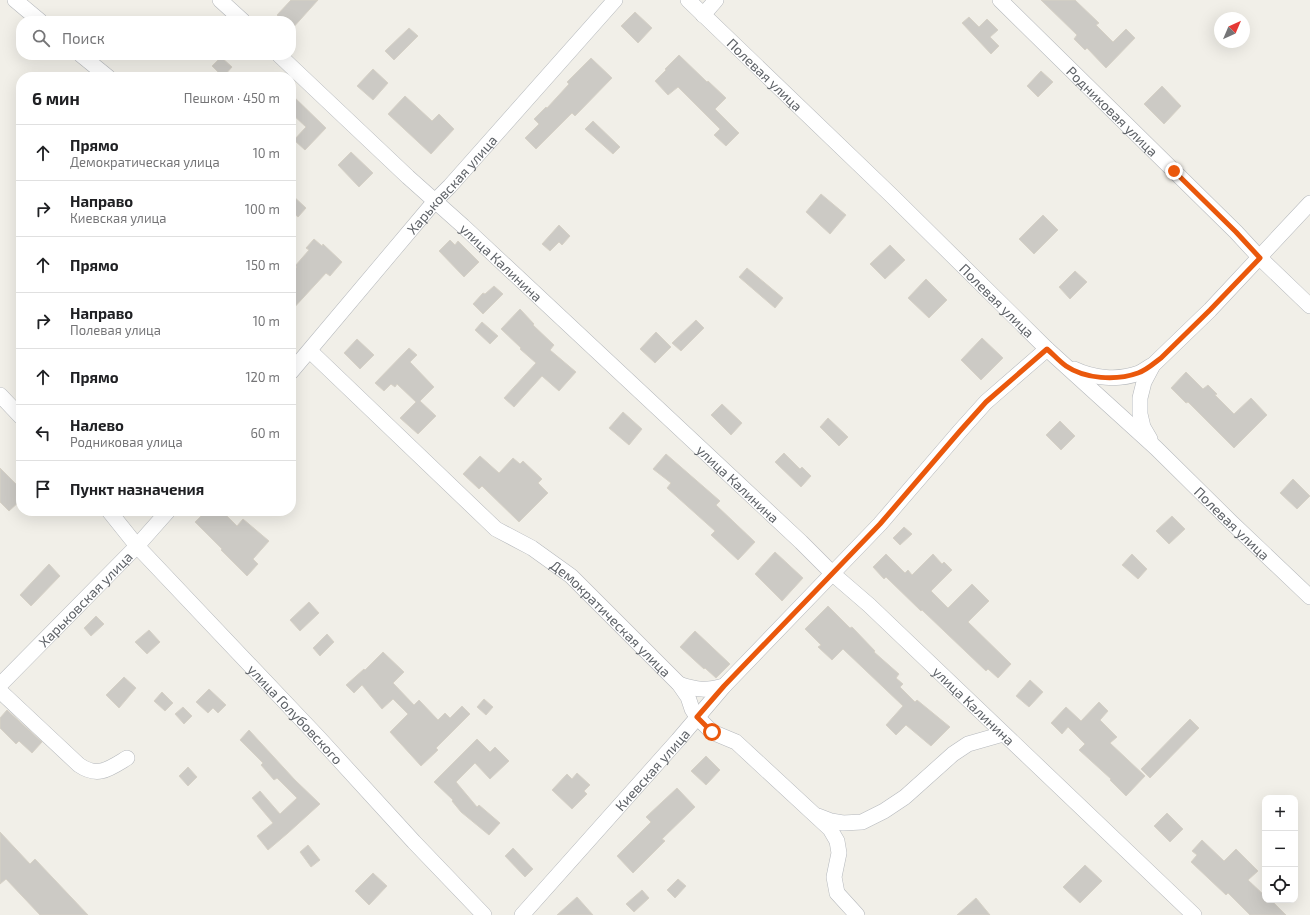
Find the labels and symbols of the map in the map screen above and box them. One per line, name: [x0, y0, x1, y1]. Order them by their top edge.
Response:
north arrow: [1214, 12, 1250, 48]
street label: Полевая улица: [724, 34, 806, 114]
street label: Родниковая улица: [1063, 62, 1162, 159]
street label: Харьковская улица: [403, 131, 500, 237]
route end: [1165, 162, 1183, 180]
street label: улица Калинина: [457, 219, 546, 305]
street label: Полевая улица: [957, 260, 1038, 341]
street label: улица Калинина: [693, 441, 783, 526]
street label: Полевая улица: [1191, 483, 1274, 563]
street label: Харьковская улица: [34, 548, 136, 650]
street label: Демократическая улица: [548, 556, 675, 680]
street label: улица Голубовского: [245, 660, 347, 767]
street label: улица Калинина: [930, 662, 1019, 748]
route start: [703, 723, 721, 741]
street label: Киевская улица: [611, 725, 693, 814]

